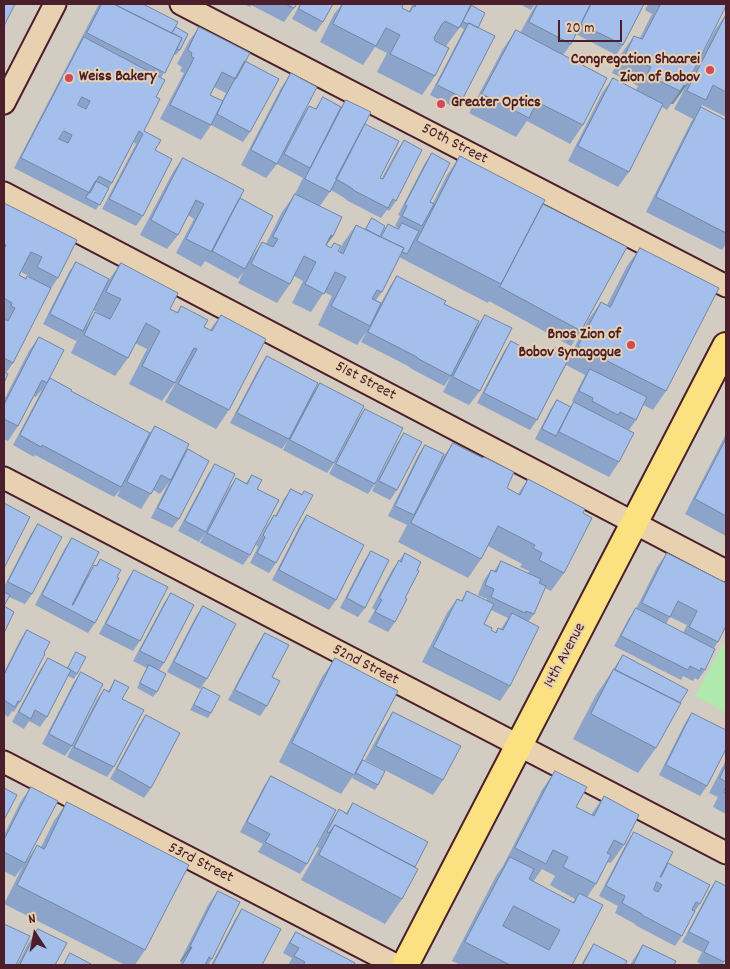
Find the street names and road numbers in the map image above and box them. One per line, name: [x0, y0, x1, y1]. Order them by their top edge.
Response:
street label: 50th Street: [418, 120, 490, 170]
street label: 51st Street: [331, 358, 399, 406]
street label: 14th Avenue: [541, 620, 591, 692]
street label: 52nd Street: [329, 641, 401, 691]
street label: 53rd Street: [164, 839, 236, 889]

